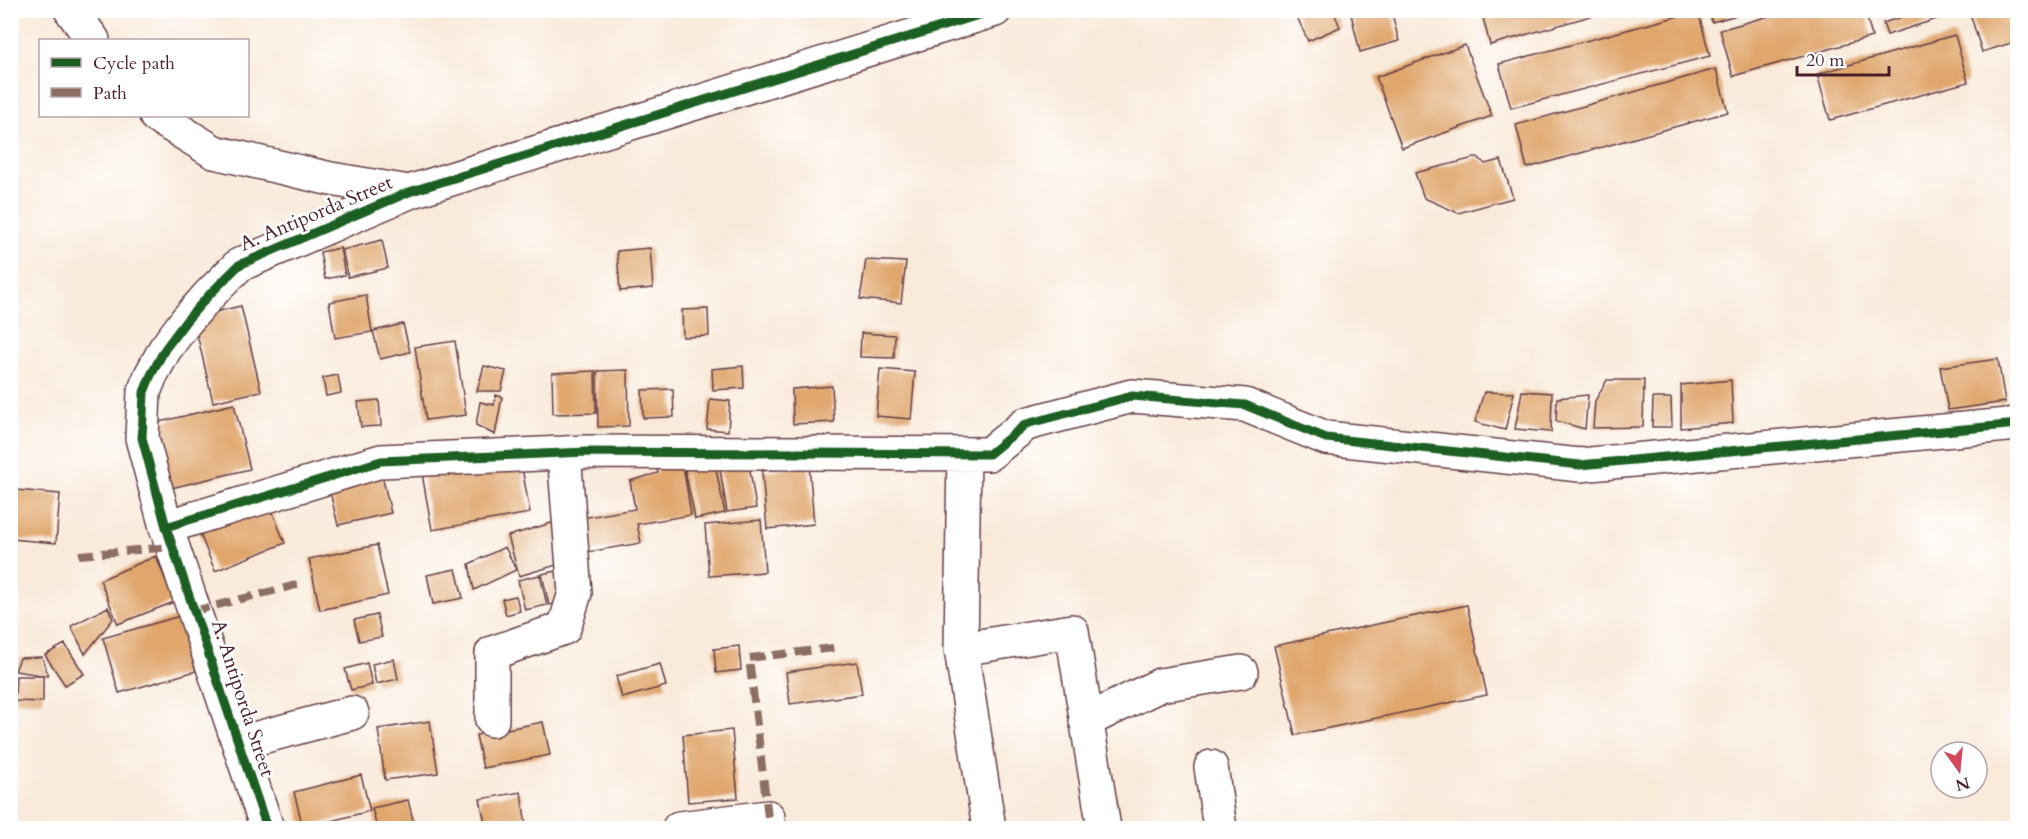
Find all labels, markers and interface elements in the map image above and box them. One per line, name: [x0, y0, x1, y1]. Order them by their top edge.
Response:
legend: [39, 39, 249, 117]
scale bar: [1797, 39, 1888, 77]
text: 20 m: [1806, 48, 1845, 73]
text: Cycle path: [93, 51, 175, 76]
text: Path: [93, 81, 127, 106]
street label: A. Antiporda Street: [235, 168, 397, 257]
street label: A. Antiporda Street: [205, 616, 281, 781]
north arrow: [1929, 740, 1989, 800]
text: N: [1953, 771, 1972, 796]

